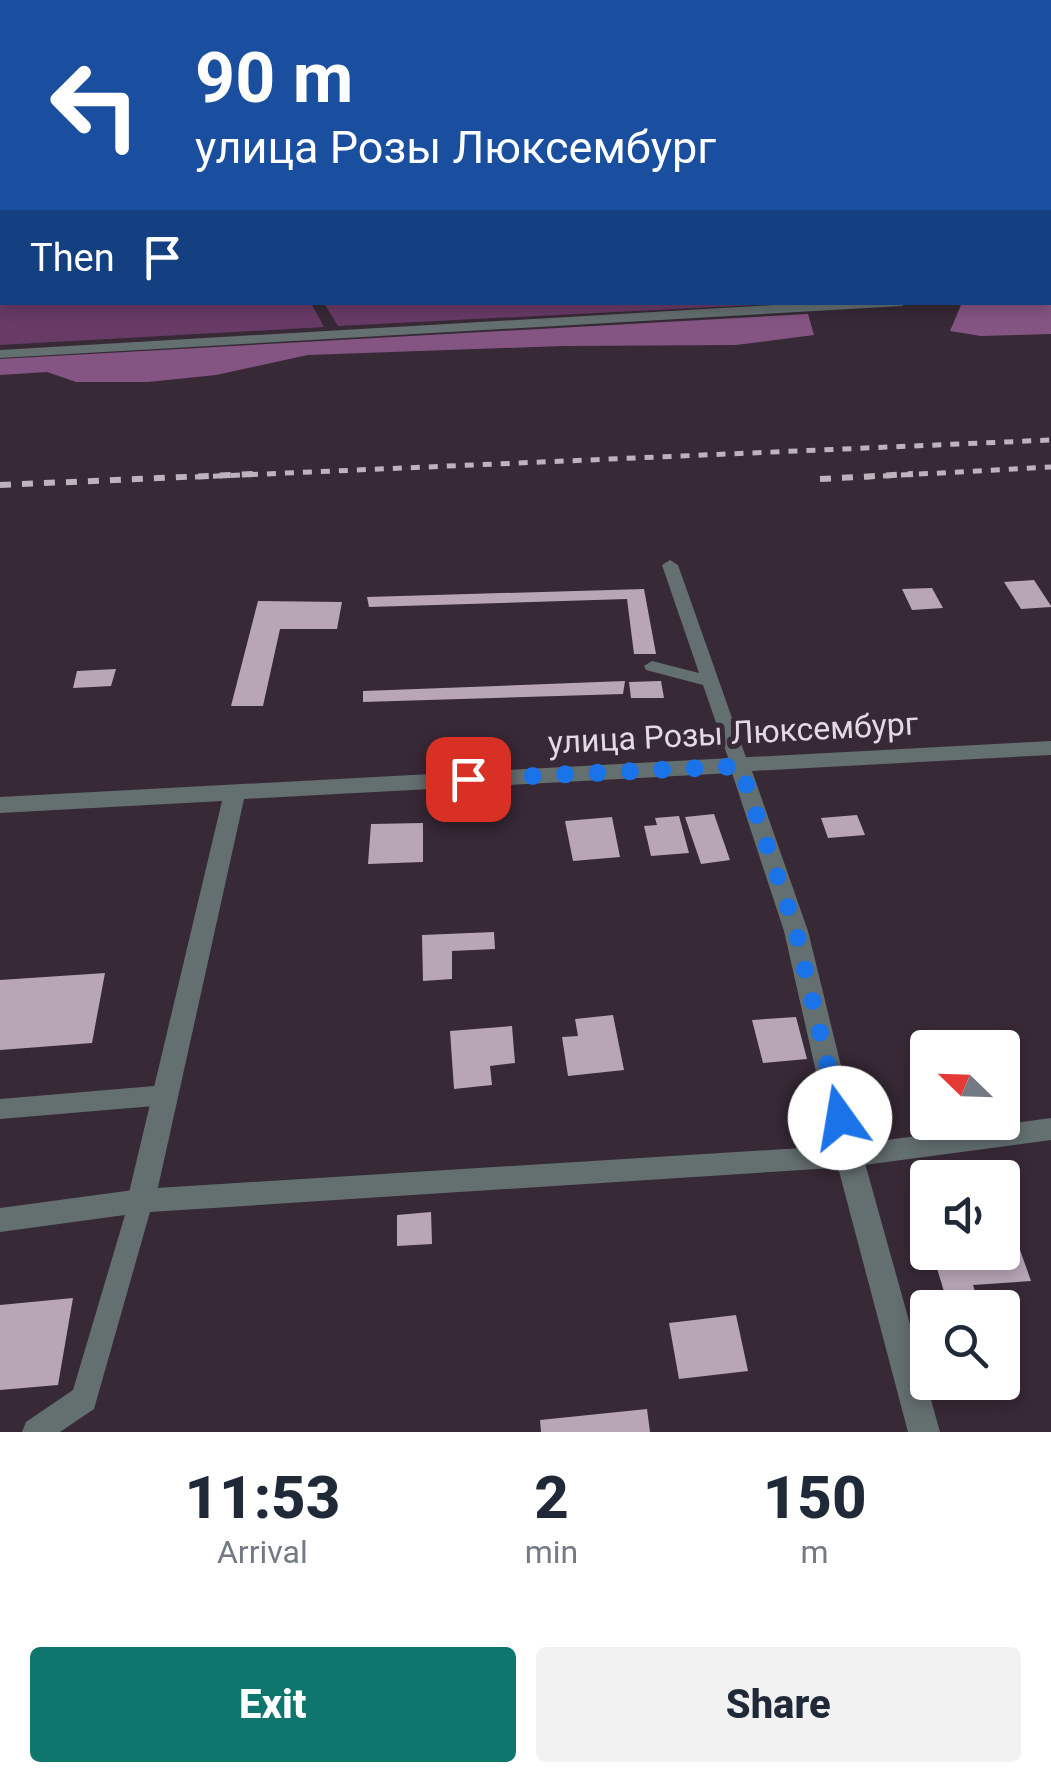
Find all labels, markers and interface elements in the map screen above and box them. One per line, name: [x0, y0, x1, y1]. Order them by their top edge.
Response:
text: 90 m: [195, 37, 353, 119]
icon: left: [30, 40, 160, 170]
text: улица Розы Люксембург: [195, 121, 716, 174]
icon: arrive: [135, 230, 190, 285]
text: Then: [30, 236, 115, 280]
street label: улица Розы Люксембург: [547, 704, 920, 762]
pin: [426, 737, 511, 822]
icon: arrive: [441, 752, 496, 807]
north arrow: [910, 1030, 1020, 1140]
map controls: [910, 1030, 1020, 1400]
position arrow: [788, 1066, 892, 1170]
button: sound: [910, 1160, 1020, 1270]
button: search: [910, 1290, 1020, 1400]
text: 11:53: [184, 1462, 340, 1533]
text: 2: [534, 1462, 569, 1533]
text: 150: [763, 1462, 867, 1533]
text: Arrival: [217, 1533, 308, 1571]
text: min: [525, 1533, 578, 1571]
text: m: [801, 1533, 829, 1571]
button: Exit: [30, 1647, 516, 1762]
button: Share: [536, 1647, 1021, 1762]

